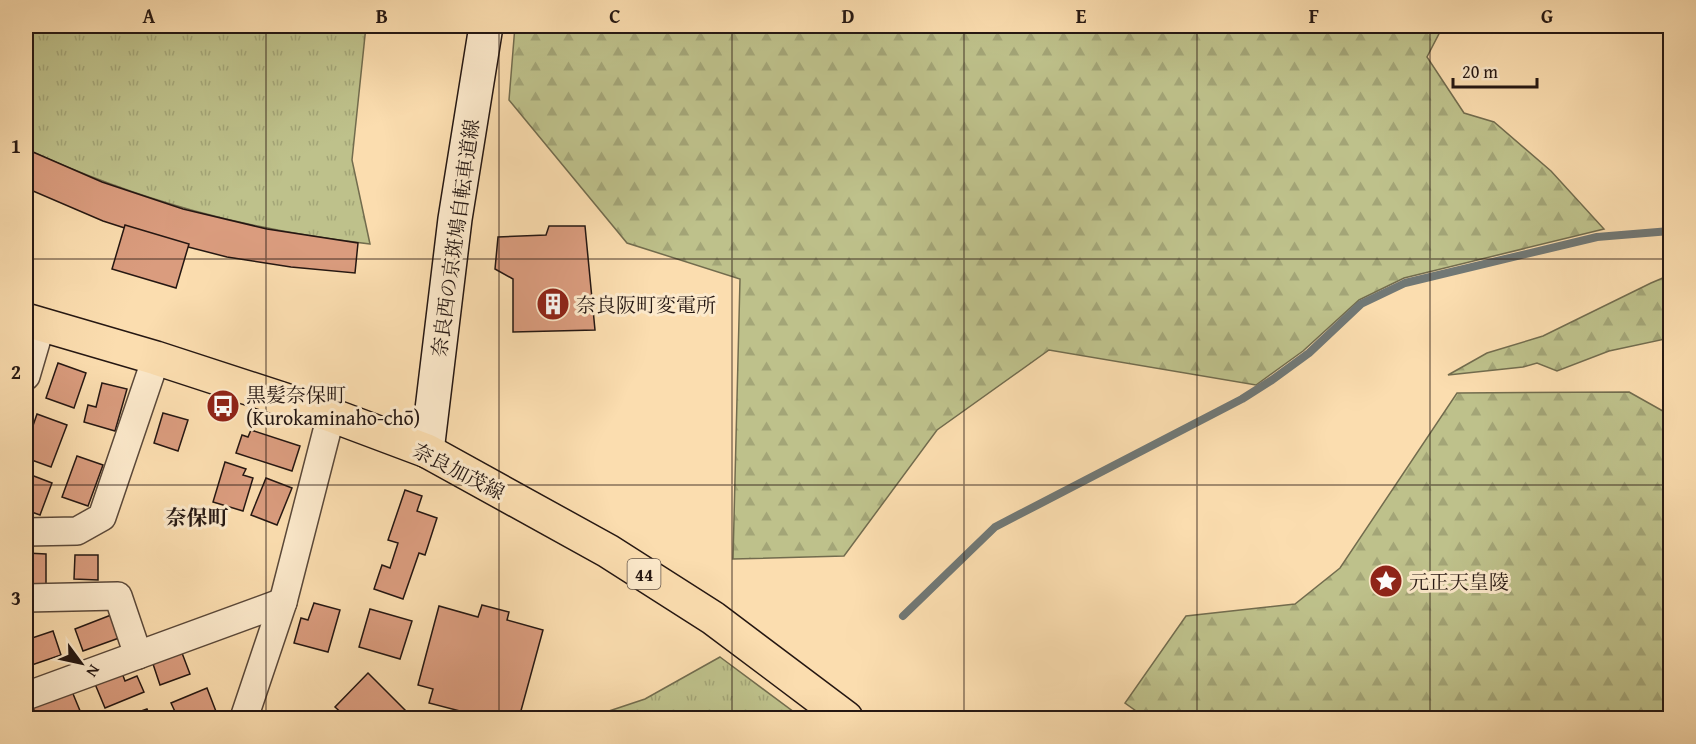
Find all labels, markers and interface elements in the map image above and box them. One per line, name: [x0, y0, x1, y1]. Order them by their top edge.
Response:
text: A: [143, 1, 156, 30]
text: B: [376, 1, 388, 30]
text: C: [609, 1, 621, 30]
text: D: [841, 1, 855, 30]
text: E: [1076, 1, 1087, 30]
text: F: [1309, 1, 1319, 30]
text: G: [1541, 1, 1553, 30]
scale bar: [1453, 51, 1537, 89]
text: 20 m: [1462, 58, 1498, 85]
street label: 奈良西の京斑鳩自転車道線: [424, 117, 486, 359]
text: 1: [11, 131, 21, 160]
building icon: 奈良阪町変電所: [535, 286, 571, 322]
place label: 奈良阪町変電所: [576, 290, 716, 319]
text: 2: [11, 357, 21, 386]
place label: 黒髪奈保町 (Kurokaminaho-chō): [246, 380, 420, 432]
bus stop icon: 黒髪奈保町 (Kurokaminaho-chō): [205, 388, 241, 424]
street label: 奈良加茂線: [408, 435, 510, 507]
district label: 奈保町: [166, 502, 229, 533]
road number: 44: [628, 559, 660, 589]
place icon: 元正天皇陵: [1368, 563, 1404, 599]
place label: 元正天皇陵: [1409, 567, 1509, 596]
text: 3: [11, 583, 21, 612]
north arrow: [51, 633, 111, 693]
text: N: [80, 660, 107, 682]

